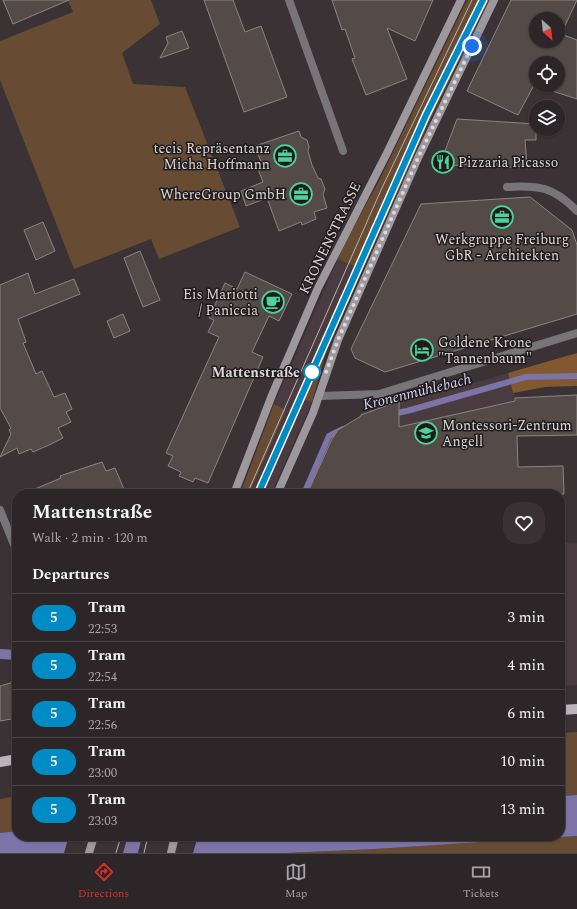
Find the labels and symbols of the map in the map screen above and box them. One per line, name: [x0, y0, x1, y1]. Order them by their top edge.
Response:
north arrow: [529, 12, 565, 48]
your location: [462, 36, 482, 56]
place label: tecis Repräsentanz Micha Hoffmann: [154, 138, 270, 175]
office icon: tecis Repräsentanz Micha Hoffmann: [272, 143, 298, 169]
restaurant icon: Pizzaria Picasso: [430, 149, 456, 175]
place label: Pizzaria Picasso: [458, 152, 558, 173]
street label: KRONENSTRASSE: [294, 178, 366, 298]
office icon: WhereGroup GmbH: [288, 181, 314, 207]
place label: WhereGroup GmbH: [160, 184, 286, 205]
office icon: Werkgruppe Freiburg GbR - Architekten: [489, 204, 515, 230]
place label: Werkgruppe Freiburg GbR - Architekten: [435, 229, 569, 266]
place label: Eis Mariotti / Paniccia: [183, 284, 258, 321]
cafe icon: Eis Mariotti / Paniccia: [260, 289, 286, 315]
place label: Goldene Krone "Tannenbaum": [438, 332, 532, 369]
hotel icon: Goldene Krone "Tannenbaum": [409, 337, 435, 363]
place label: Mattenstraße: [212, 362, 300, 383]
marker: Mattenstraße: [303, 363, 321, 381]
water label: Kronenmühlebach: [360, 367, 474, 417]
place label: Montessori-Zentrum Angell: [442, 415, 572, 452]
school or university icon: Montessori-Zentrum Angell: [413, 420, 439, 446]

